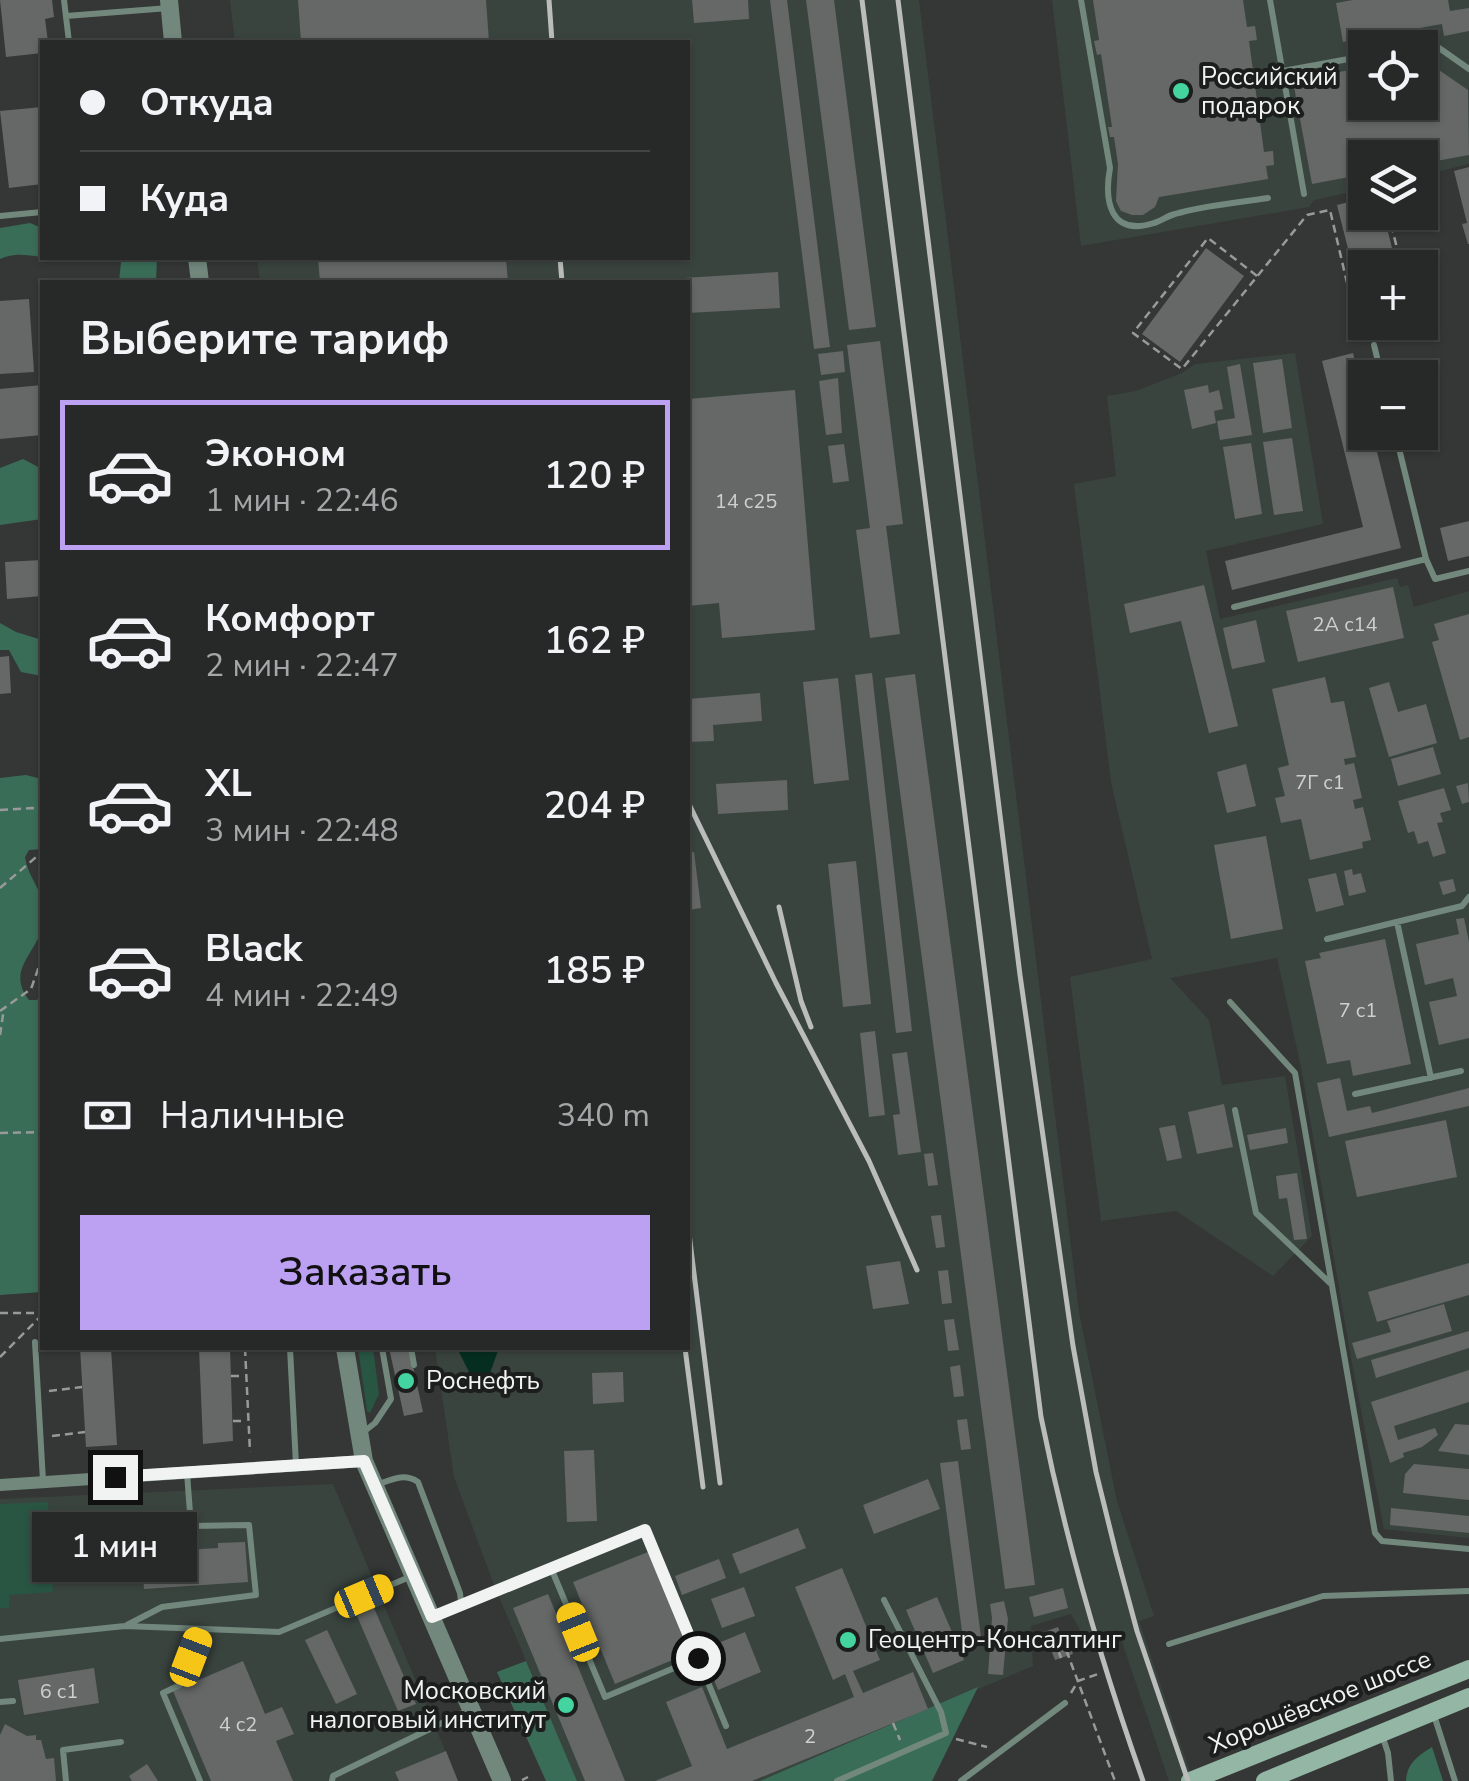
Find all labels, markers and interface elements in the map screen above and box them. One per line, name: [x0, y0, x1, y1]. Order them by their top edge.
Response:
map controls: [1348, 30, 1438, 450]
button: locate: [1348, 30, 1438, 120]
place label: Российский подарок: [1201, 60, 1338, 123]
text: Откуда: [140, 77, 274, 128]
marker: Российский подарок: [1170, 80, 1192, 102]
button: layers: [1348, 140, 1438, 230]
text: Куда: [140, 173, 229, 224]
button: +: [1348, 250, 1438, 340]
text: Выберите тариф: [80, 309, 450, 370]
button: −: [1348, 360, 1438, 450]
text: Эконом: [205, 428, 346, 479]
icon: car: [85, 430, 175, 520]
text: 120 ₽: [544, 450, 645, 501]
text: 1 мин · 22:46: [205, 479, 399, 522]
house number: 14 с25: [715, 488, 777, 515]
text: Комфорт: [205, 593, 374, 644]
icon: car: [85, 595, 175, 685]
house number: 2А с14: [1312, 611, 1378, 638]
text: 162 ₽: [544, 615, 645, 666]
text: 2 мин · 22:47: [205, 644, 399, 687]
text: XL: [205, 758, 252, 809]
icon: car: [85, 760, 175, 850]
house number: 7Г с1: [1295, 769, 1345, 796]
text: 204 ₽: [544, 780, 645, 831]
text: 3 мин · 22:48: [205, 809, 399, 852]
text: Black: [205, 923, 302, 974]
icon: car: [85, 925, 175, 1015]
text: 185 ₽: [544, 945, 645, 996]
text: 4 мин · 22:49: [205, 974, 399, 1017]
house number: 7 с1: [1339, 997, 1377, 1024]
icon: cash: [80, 1088, 135, 1143]
text: Наличные: [160, 1090, 345, 1141]
text: 340 m: [557, 1094, 650, 1137]
button: Заказать: [80, 1215, 650, 1330]
place label: Роснефть: [426, 1364, 540, 1398]
marker: Роснефть: [395, 1370, 417, 1392]
route end: [93, 1455, 138, 1500]
callout: 1 мин: [32, 1512, 198, 1582]
text: 1 мин: [71, 1525, 158, 1568]
car: [331, 1570, 397, 1622]
car: [553, 1599, 603, 1665]
place label: Геоцентр-Консалтинг: [868, 1623, 1122, 1657]
car: [166, 1624, 216, 1690]
marker: Геоцентр-Консалтинг: [837, 1629, 859, 1651]
route start: [676, 1636, 721, 1681]
street label: Хорошёвское шоссе: [1204, 1642, 1436, 1762]
place label: Московский налоговый институт: [309, 1674, 546, 1737]
house number: 6 с1: [40, 1678, 78, 1705]
marker: Московский налоговый институт: [555, 1694, 577, 1716]
house number: 4 с2: [219, 1711, 257, 1738]
house number: 2: [804, 1723, 816, 1750]

